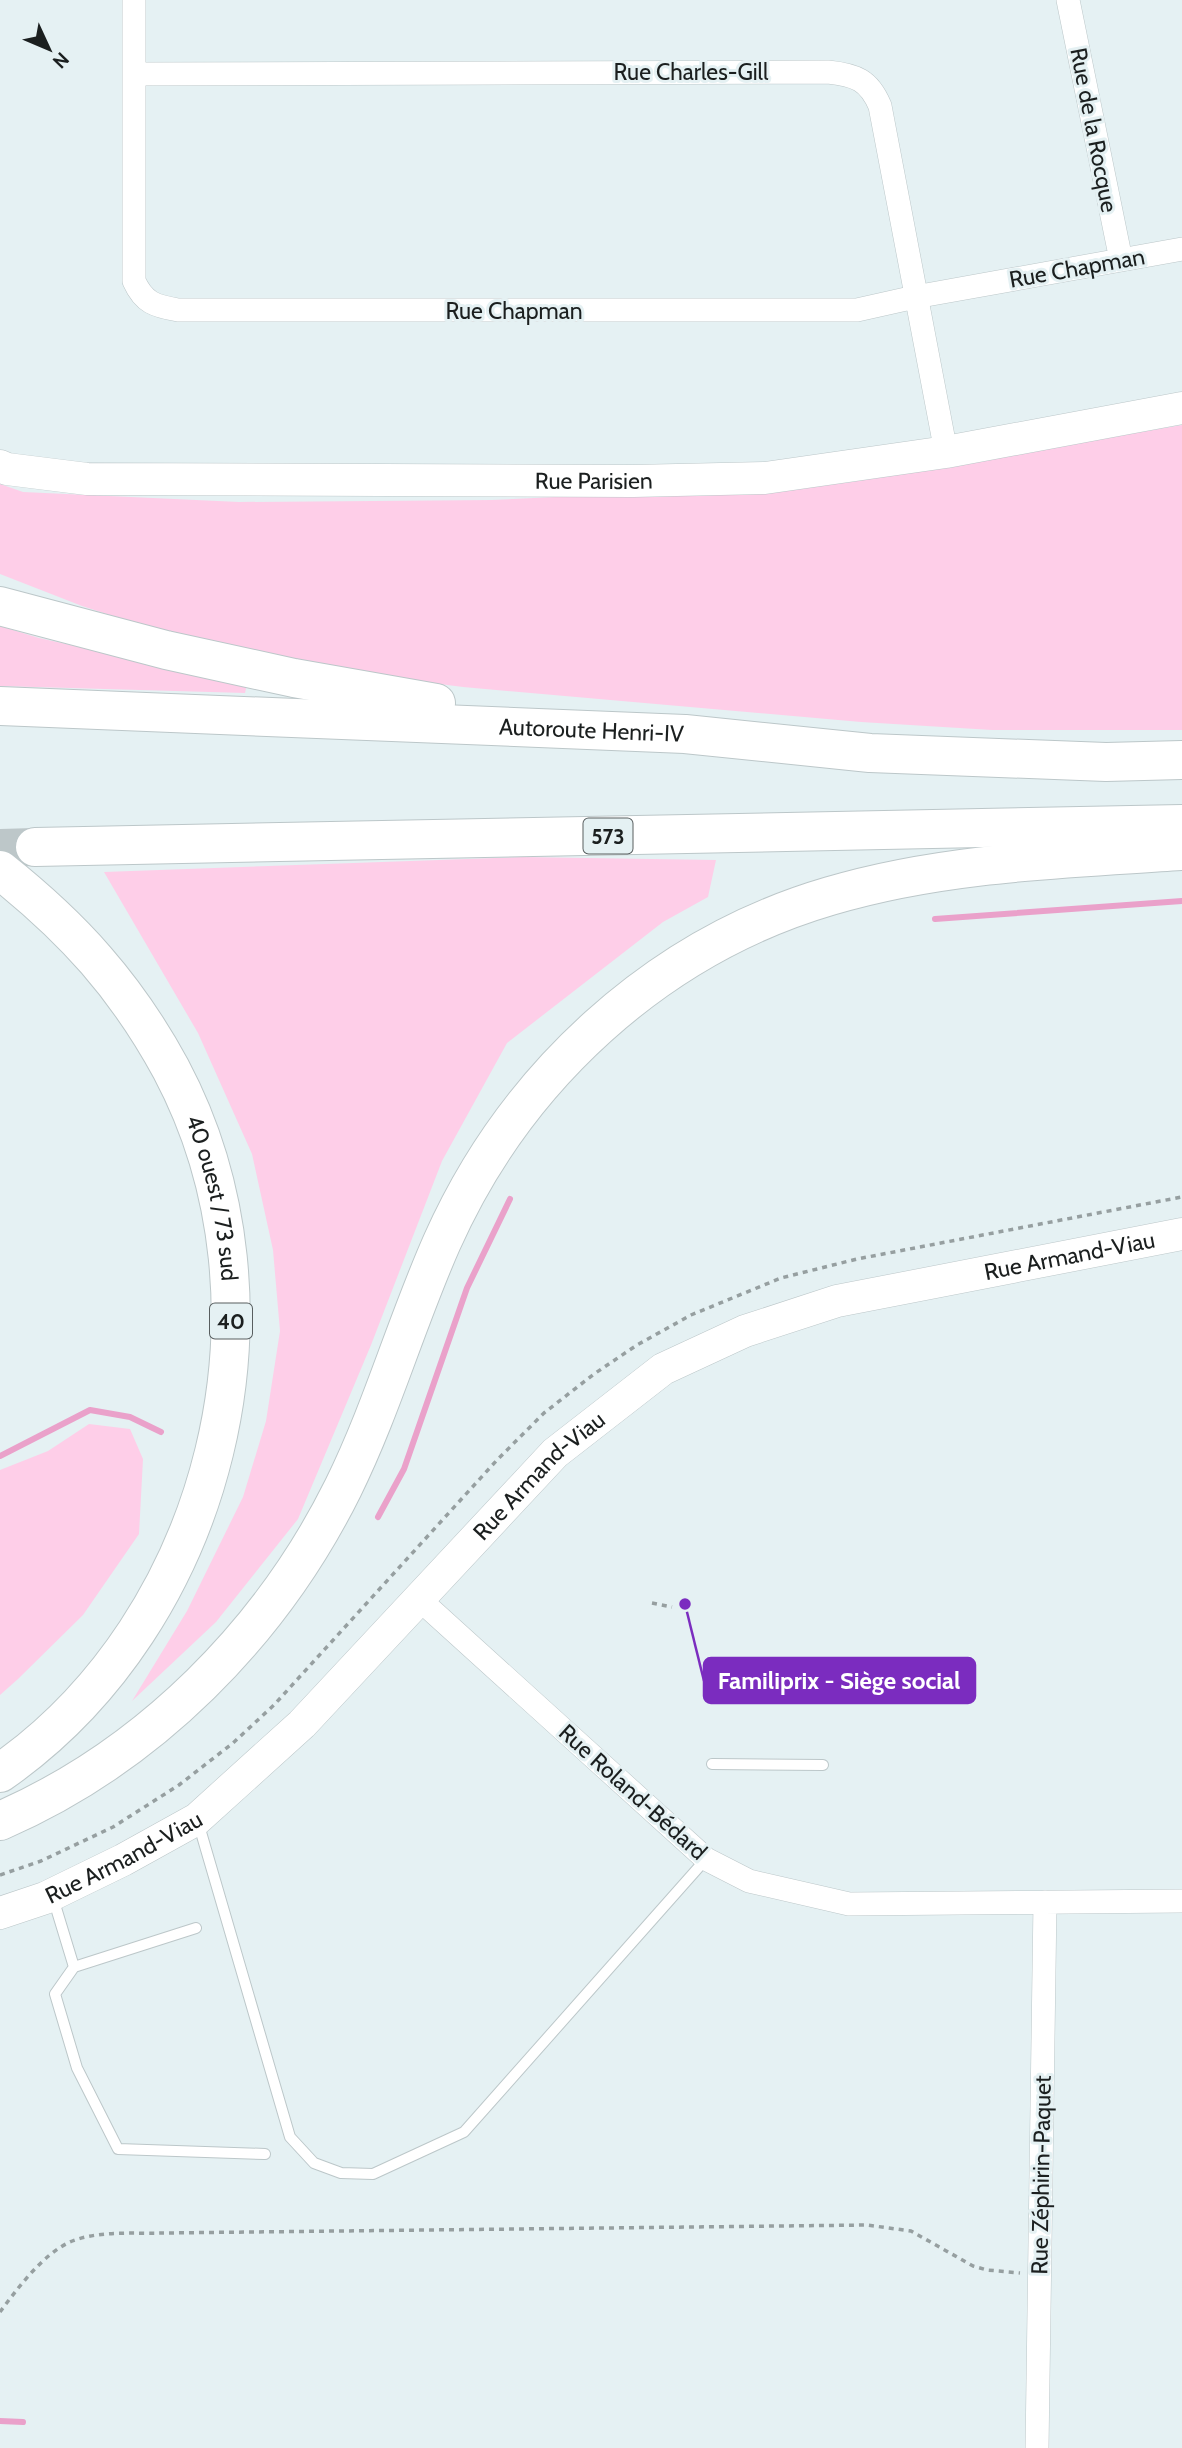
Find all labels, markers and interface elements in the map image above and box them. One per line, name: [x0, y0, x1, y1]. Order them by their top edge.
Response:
north arrow: [14, 14, 84, 84]
street label: Rue de la Rocque: [1064, 45, 1124, 215]
text: N: [48, 48, 74, 73]
street label: Rue Charles-Gill: [614, 58, 769, 86]
street label: Rue Chapman: [1007, 242, 1147, 294]
street label: Rue Chapman: [445, 297, 583, 325]
street label: Rue Parisien: [535, 467, 653, 495]
street label: Autoroute Henri-IV: [498, 712, 685, 748]
road number: 573: [584, 818, 632, 854]
street label: 40 ouest / 73 sud: [180, 1111, 244, 1282]
street label: Rue Armand-Viau: [982, 1226, 1157, 1286]
road number: 40: [210, 1304, 252, 1338]
street label: Rue Armand-Viau: [467, 1405, 611, 1546]
callout: Familiprix - Siège social: [704, 1658, 975, 1703]
text: Familiprix - Siège social: [718, 1666, 960, 1695]
street label: Rue Roland-Bédard: [553, 1718, 713, 1866]
street label: Rue Armand-Viau: [41, 1805, 207, 1910]
street label: Rue Zéphirin-Paquet: [1025, 2075, 1057, 2275]

